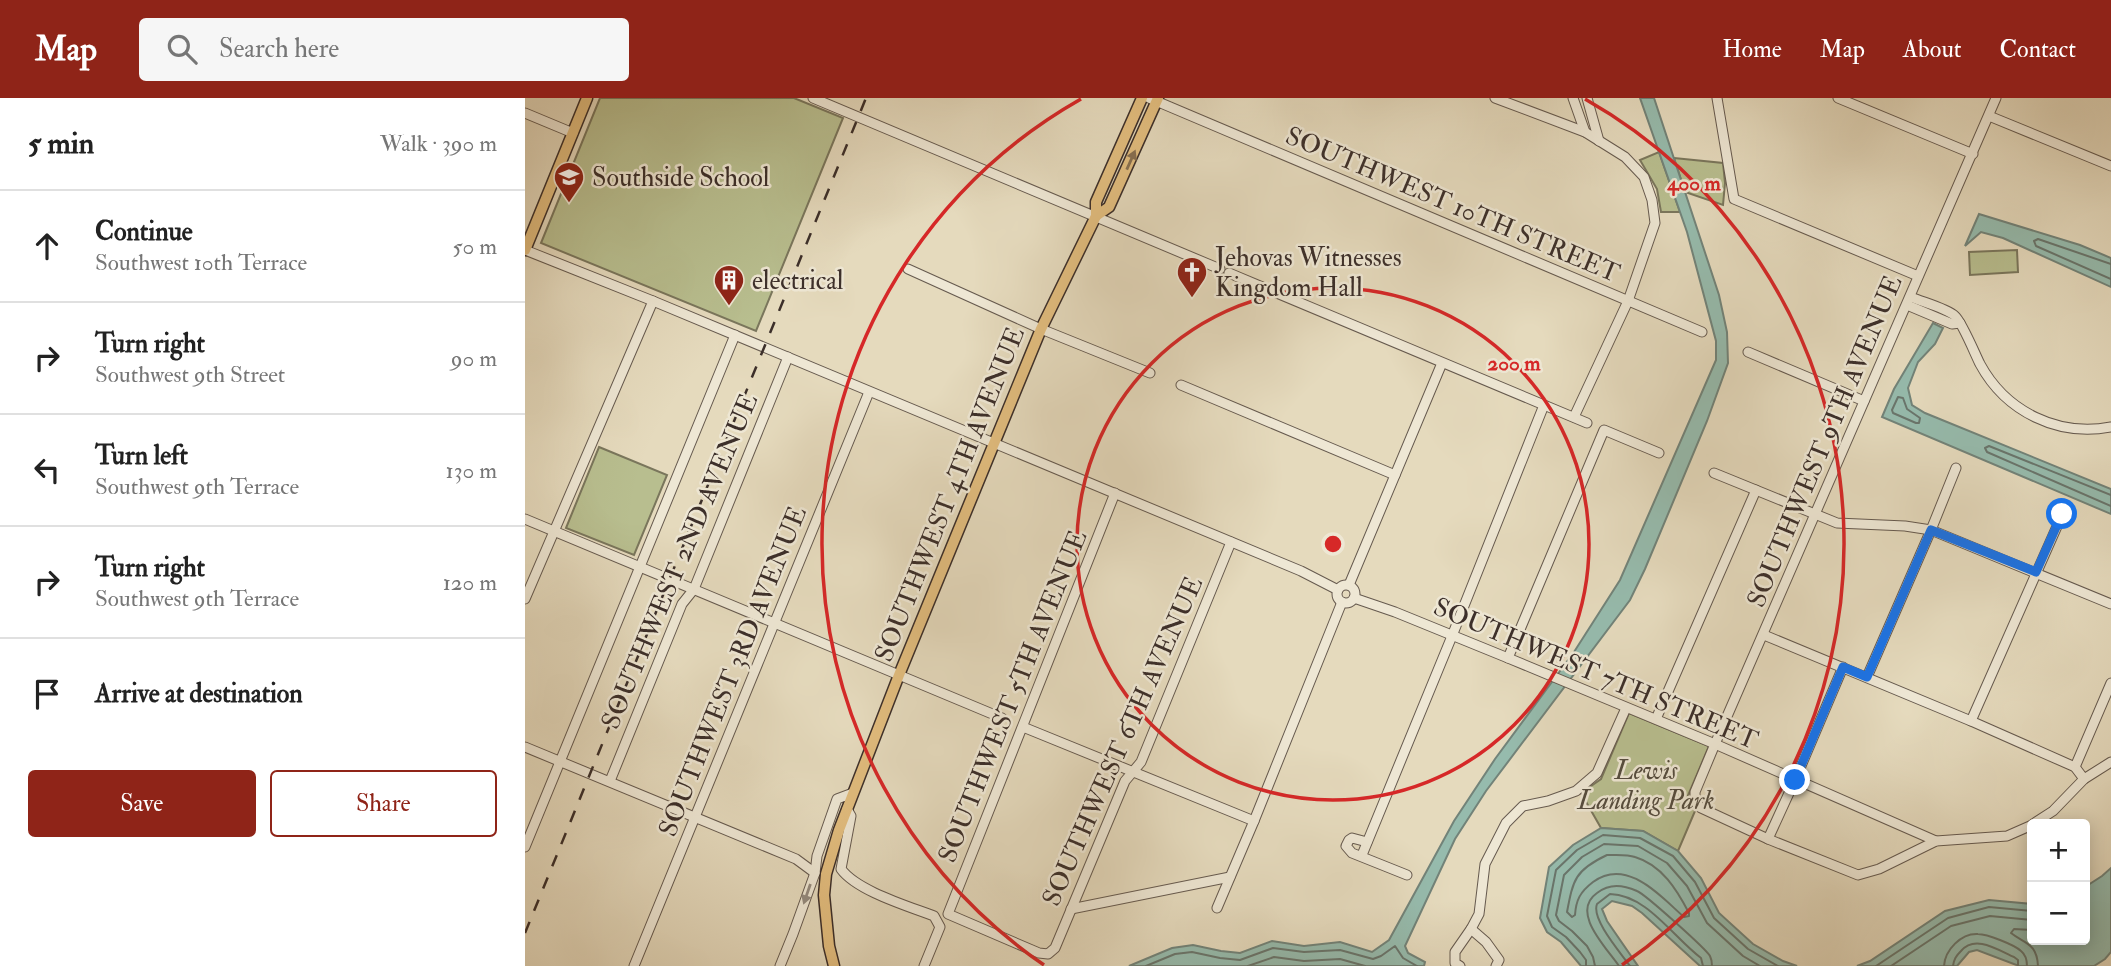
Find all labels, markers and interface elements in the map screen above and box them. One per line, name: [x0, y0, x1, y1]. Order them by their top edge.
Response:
search box: [139, 18, 629, 81]
text: Map: [35, 29, 97, 70]
icon: search: [163, 30, 201, 68]
text: Search here: [219, 33, 339, 65]
text: Home: [1722, 34, 1782, 65]
text: Map: [1820, 34, 1865, 65]
text: About: [1903, 34, 1962, 65]
text: Contact: [2000, 34, 2076, 65]
street label: SOUTHWEST 10TH STREET: [1281, 120, 1625, 290]
text: 5 min: [28, 125, 94, 162]
text: Walk · 390 m: [380, 129, 497, 158]
one-way arrow: [1125, 150, 1137, 170]
school or university icon: Southside School: [552, 160, 586, 204]
place label: Southside School: [592, 162, 770, 194]
text: 400 m: [1666, 170, 1721, 197]
text: Continue: [95, 216, 193, 248]
icon: ahead: [28, 227, 66, 265]
text: 50 m: [453, 232, 497, 261]
place label: Jehovas Witnesses Kingdom Hall: [1214, 242, 1402, 304]
text: Southwest 10th Terrace: [95, 248, 307, 277]
church icon: Jehovas Witnesses Kingdom Hall: [1175, 255, 1209, 299]
building icon: electrical: [712, 263, 746, 307]
place label: electrical: [752, 265, 844, 297]
street label: SOUTHWEST 9TH AVENUE: [1740, 271, 1909, 612]
street label: SOUTHWEST 4TH AVENUE: [868, 322, 1032, 666]
text: Turn right: [95, 328, 205, 360]
icon: right: [28, 339, 66, 377]
text: 90 m: [451, 344, 497, 373]
text: 200 m: [1488, 350, 1541, 377]
text: Southwest 9th Street: [95, 360, 285, 389]
street label: SOUTHWEST 2ND AVENUE: [595, 389, 765, 734]
text: Turn left: [95, 440, 188, 472]
icon: left: [28, 451, 66, 489]
text: 130 m: [445, 456, 497, 485]
text: Southwest 9th Terrace: [95, 472, 299, 501]
route start: [2046, 498, 2077, 529]
street label: SOUTHWEST 3RD AVENUE: [652, 502, 814, 841]
street label: SOUTHWEST 5TH AVENUE: [931, 526, 1094, 867]
centre of rings: [1321, 532, 1345, 556]
text: Turn right: [95, 552, 205, 584]
icon: right: [28, 563, 66, 601]
text: 120 m: [443, 568, 497, 597]
street label: SOUTHWEST 6TH AVENUE: [1036, 572, 1210, 911]
text: Southwest 9th Terrace: [95, 584, 299, 613]
street label: SOUTHWEST 7TH STREET: [1429, 591, 1763, 757]
icon: arrive: [28, 675, 66, 713]
text: Arrive at destination: [95, 678, 303, 710]
park label: Lewis Landing Park: [1577, 755, 1714, 817]
route end: [1779, 764, 1810, 795]
button: Save: [28, 770, 256, 837]
button: Share: [270, 770, 497, 837]
map controls: [2027, 819, 2090, 945]
button: +: [2027, 819, 2090, 882]
button: −: [2027, 882, 2090, 945]
one-way arrow: [801, 884, 812, 905]

